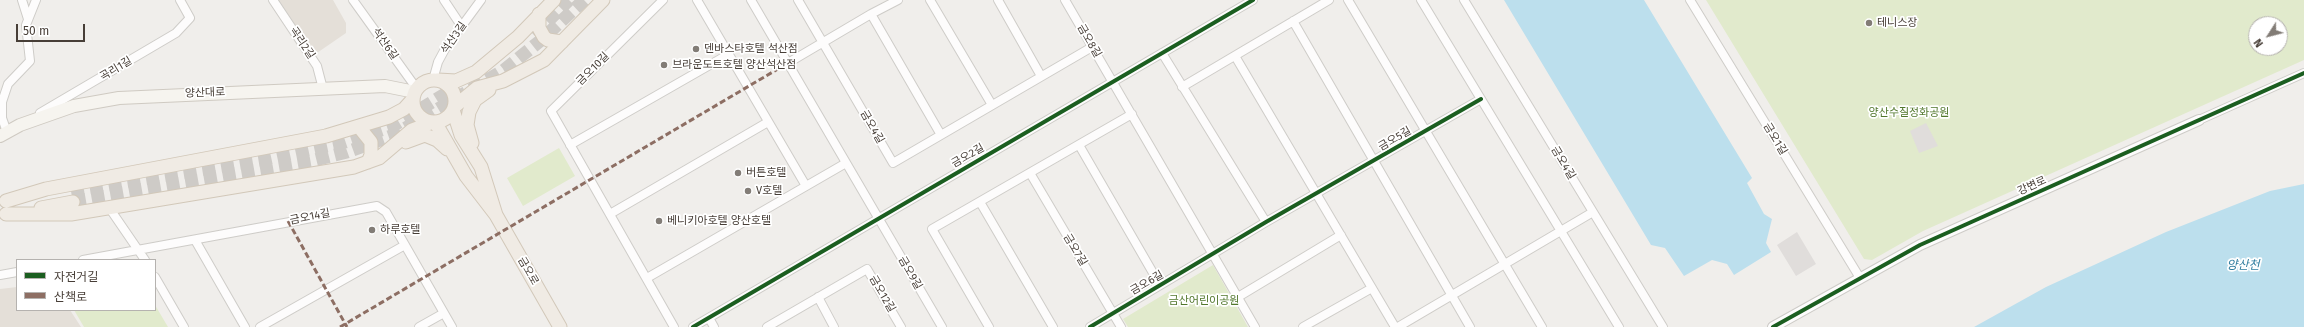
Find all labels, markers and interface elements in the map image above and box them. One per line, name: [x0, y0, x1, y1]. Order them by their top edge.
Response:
scale bar: [18, 16, 87, 42]
place label: 테니스장: [1877, 16, 1917, 30]
north arrow: [2248, 16, 2288, 56]
marker: 테니스장: [1864, 18, 1874, 28]
street label: 석산3길: [438, 20, 470, 56]
street label: 금오8길: [1074, 22, 1104, 60]
text: 50 m: [23, 24, 49, 38]
street label: 곡리2길: [287, 24, 317, 62]
street label: 석산6길: [369, 25, 401, 63]
text: N: [2251, 36, 2266, 50]
place label: 덴바스타호텔 석산점: [704, 42, 798, 56]
marker: 덴바스타호텔 석산점: [691, 44, 701, 54]
street label: 금오10길: [574, 50, 612, 88]
street label: 곡리1길: [98, 54, 134, 84]
place label: 브라운도트호텔 양산석산점: [672, 58, 796, 72]
marker: 브라운도트호텔 양산석산점: [659, 60, 669, 70]
street label: 양산대로: [185, 86, 225, 100]
park label: 양산수질정화공원: [1869, 106, 1949, 120]
street label: 금오4길: [857, 108, 887, 146]
street label: 금오1길: [1760, 121, 1790, 157]
street label: 금오5길: [1376, 124, 1414, 154]
street label: 금오2길: [949, 141, 987, 171]
street label: 금오4길: [1548, 144, 1578, 182]
place label: 버튼호텔: [746, 166, 786, 180]
marker: 버튼호텔: [733, 168, 743, 178]
street label: 강변로: [2015, 174, 2049, 198]
place label: V호텔: [756, 184, 782, 198]
marker: V호텔: [743, 186, 753, 196]
street label: 금오14길: [289, 207, 331, 227]
place label: 베니키아호텔 양산호텔: [667, 214, 771, 228]
marker: 베니키아호텔 양산호텔: [654, 216, 664, 226]
place label: 하루호텔: [380, 223, 420, 237]
marker: 하루호텔: [367, 225, 377, 235]
street label: 금오7길: [1060, 231, 1090, 269]
street label: 금오9길: [895, 254, 925, 292]
street label: 금오로: [515, 255, 541, 287]
legend: [16, 259, 156, 311]
water label: 양산천: [2226, 259, 2260, 273]
street label: 금오6길: [1128, 268, 1166, 298]
text: 자전거길: [54, 270, 98, 284]
street label: 금오12길: [866, 273, 898, 315]
text: 산책로: [54, 290, 87, 304]
park label: 금산어린이공원: [1169, 294, 1239, 308]

